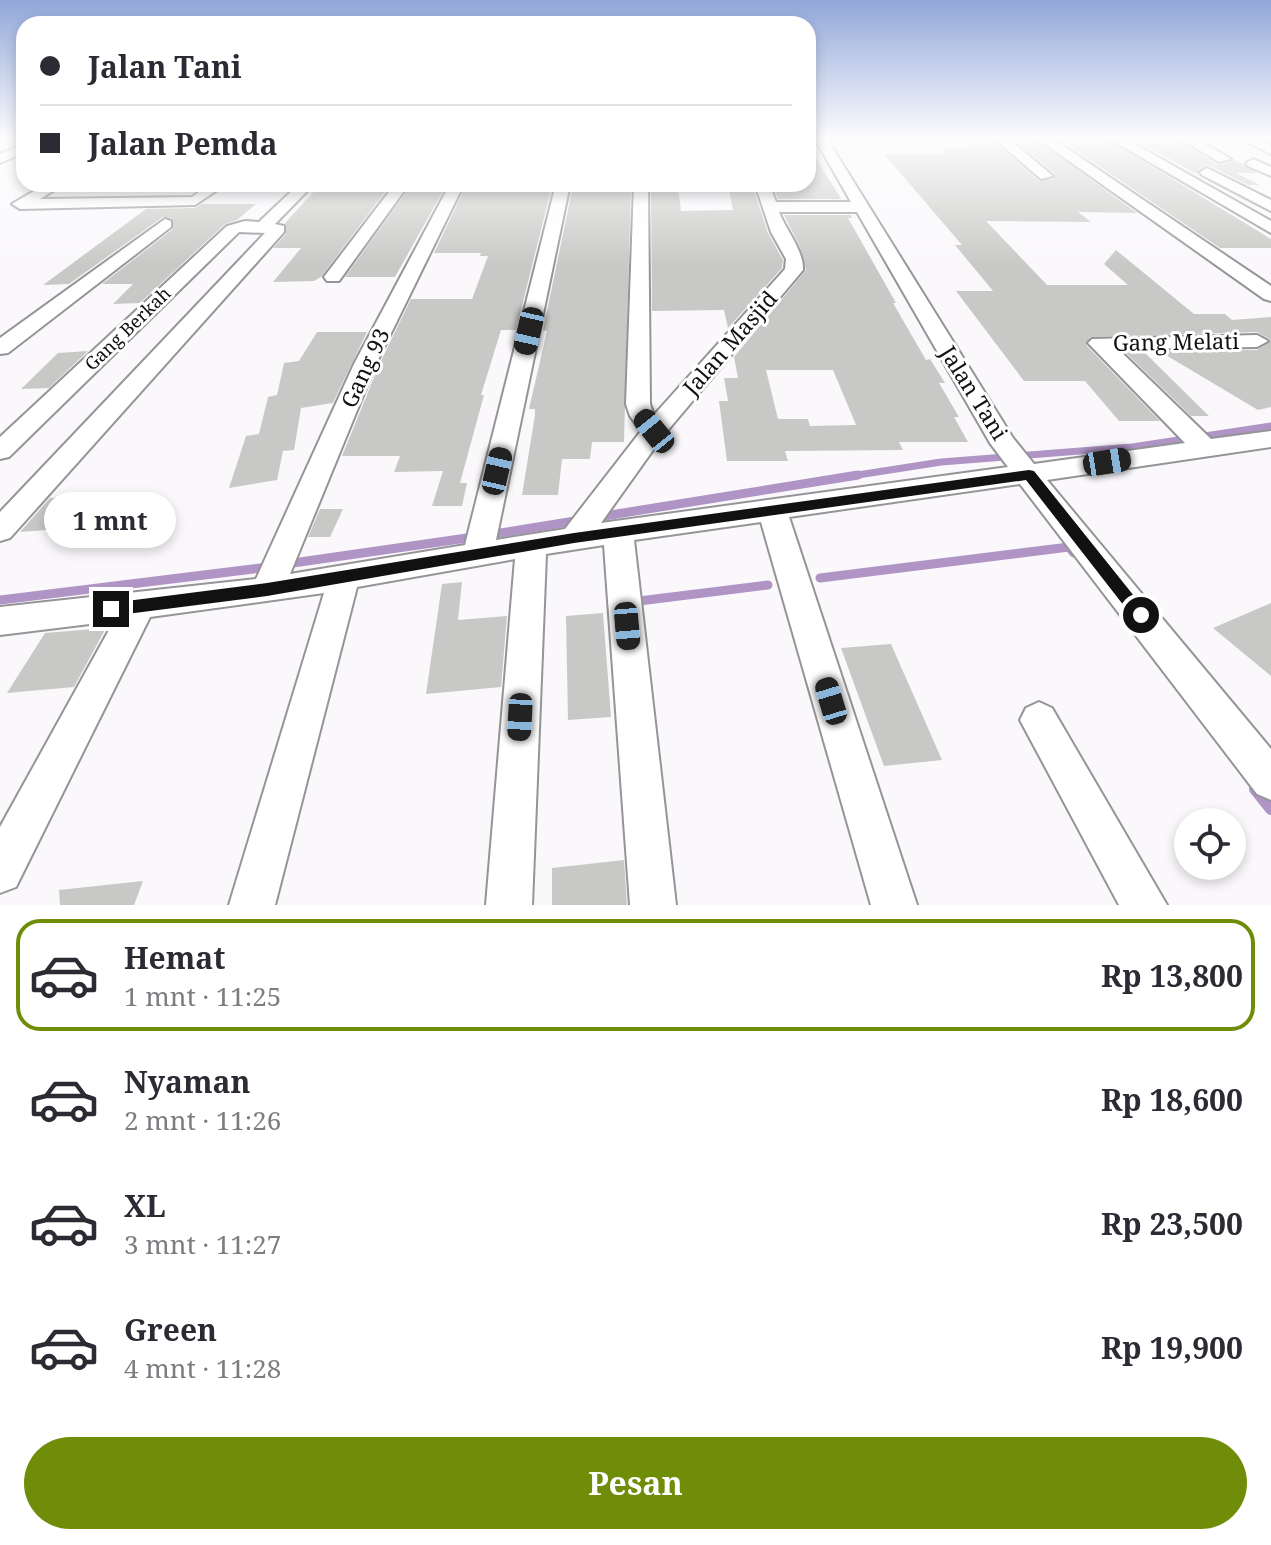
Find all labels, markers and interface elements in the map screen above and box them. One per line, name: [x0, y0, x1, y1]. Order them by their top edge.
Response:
text: Jalan Tani: [88, 46, 242, 87]
text: Jalan Pemda: [88, 123, 278, 164]
street label: Gang Berkah: [79, 281, 176, 375]
street label: Jalan Masjid: [675, 283, 783, 402]
car: [512, 305, 546, 357]
street label: Gang 93: [333, 323, 396, 412]
street label: Gang Melati: [1113, 325, 1239, 357]
street label: Jalan Tani: [934, 339, 1016, 445]
car: [630, 405, 678, 457]
car: [480, 445, 514, 497]
car: [1081, 446, 1133, 478]
callout: 1 mnt: [45, 493, 177, 549]
text: 1 mnt: [73, 502, 147, 538]
route end: [93, 591, 129, 627]
route start: [1123, 597, 1159, 633]
car: [613, 601, 641, 651]
car: [813, 675, 849, 727]
car: [507, 692, 533, 742]
map controls: [1174, 808, 1246, 880]
button: locate: [1174, 808, 1246, 880]
text: Hemat: [124, 937, 225, 978]
icon: car: [28, 939, 100, 1011]
text: Rp 13,800: [1101, 955, 1243, 996]
text: 1 mnt · 11:25: [124, 978, 281, 1014]
text: Nyaman: [124, 1061, 251, 1102]
icon: car: [28, 1063, 100, 1135]
text: Rp 18,600: [1101, 1079, 1243, 1120]
text: 2 mnt · 11:26: [124, 1102, 281, 1138]
text: XL: [124, 1185, 166, 1226]
icon: car: [28, 1187, 100, 1259]
text: Rp 23,500: [1101, 1203, 1243, 1244]
text: 3 mnt · 11:27: [124, 1226, 281, 1262]
text: Green: [124, 1309, 217, 1350]
icon: car: [28, 1311, 100, 1383]
text: Rp 19,900: [1101, 1327, 1243, 1368]
text: 4 mnt · 11:28: [124, 1350, 281, 1386]
button: Pesan: [24, 1437, 1247, 1529]

